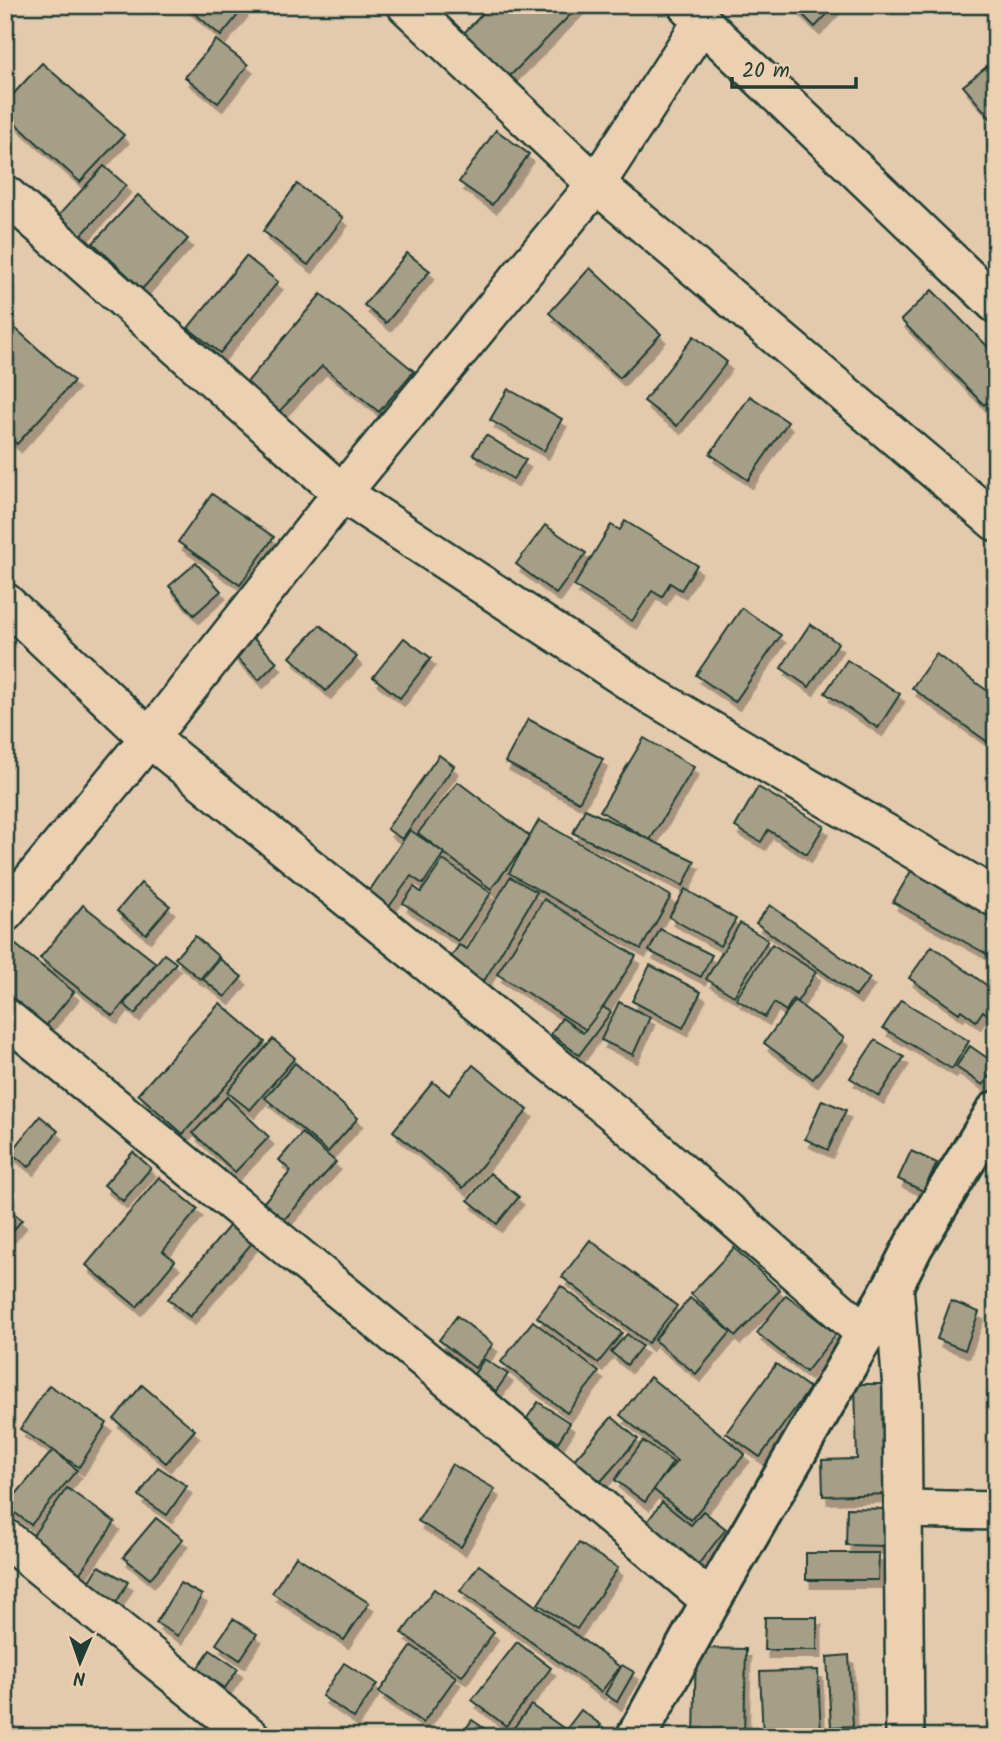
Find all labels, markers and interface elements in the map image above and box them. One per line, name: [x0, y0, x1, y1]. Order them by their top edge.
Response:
scale bar: [732, 46, 856, 90]
text: 20 m: [742, 55, 790, 88]
north arrow: [46, 1626, 116, 1696]
text: N: [73, 1662, 86, 1692]

